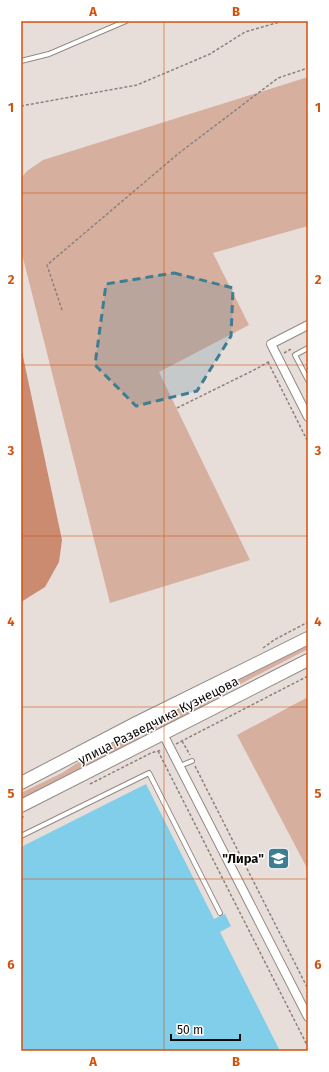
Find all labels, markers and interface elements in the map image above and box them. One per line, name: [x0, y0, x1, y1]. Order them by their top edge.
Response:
text: A: [88, 4, 97, 19]
text: B: [232, 4, 240, 19]
text: 1: [8, 100, 14, 115]
text: 1: [315, 100, 321, 115]
text: 2: [8, 272, 15, 287]
text: 2: [315, 272, 322, 287]
text: 3: [7, 443, 15, 458]
text: 3: [314, 443, 322, 458]
text: 4: [7, 614, 15, 629]
text: 4: [314, 614, 322, 629]
street label: улица Разведчика Кузнецова: [76, 673, 241, 768]
text: 5: [8, 786, 15, 801]
text: 5: [315, 786, 322, 801]
school or university icon: "Лира": [266, 845, 292, 871]
place label: "Лира": [222, 851, 264, 866]
text: 6: [7, 957, 15, 972]
text: 6: [314, 957, 322, 972]
scale bar: [171, 1016, 240, 1042]
text: 50 m: [177, 1023, 203, 1037]
text: A: [88, 1054, 97, 1069]
text: B: [232, 1054, 240, 1069]

